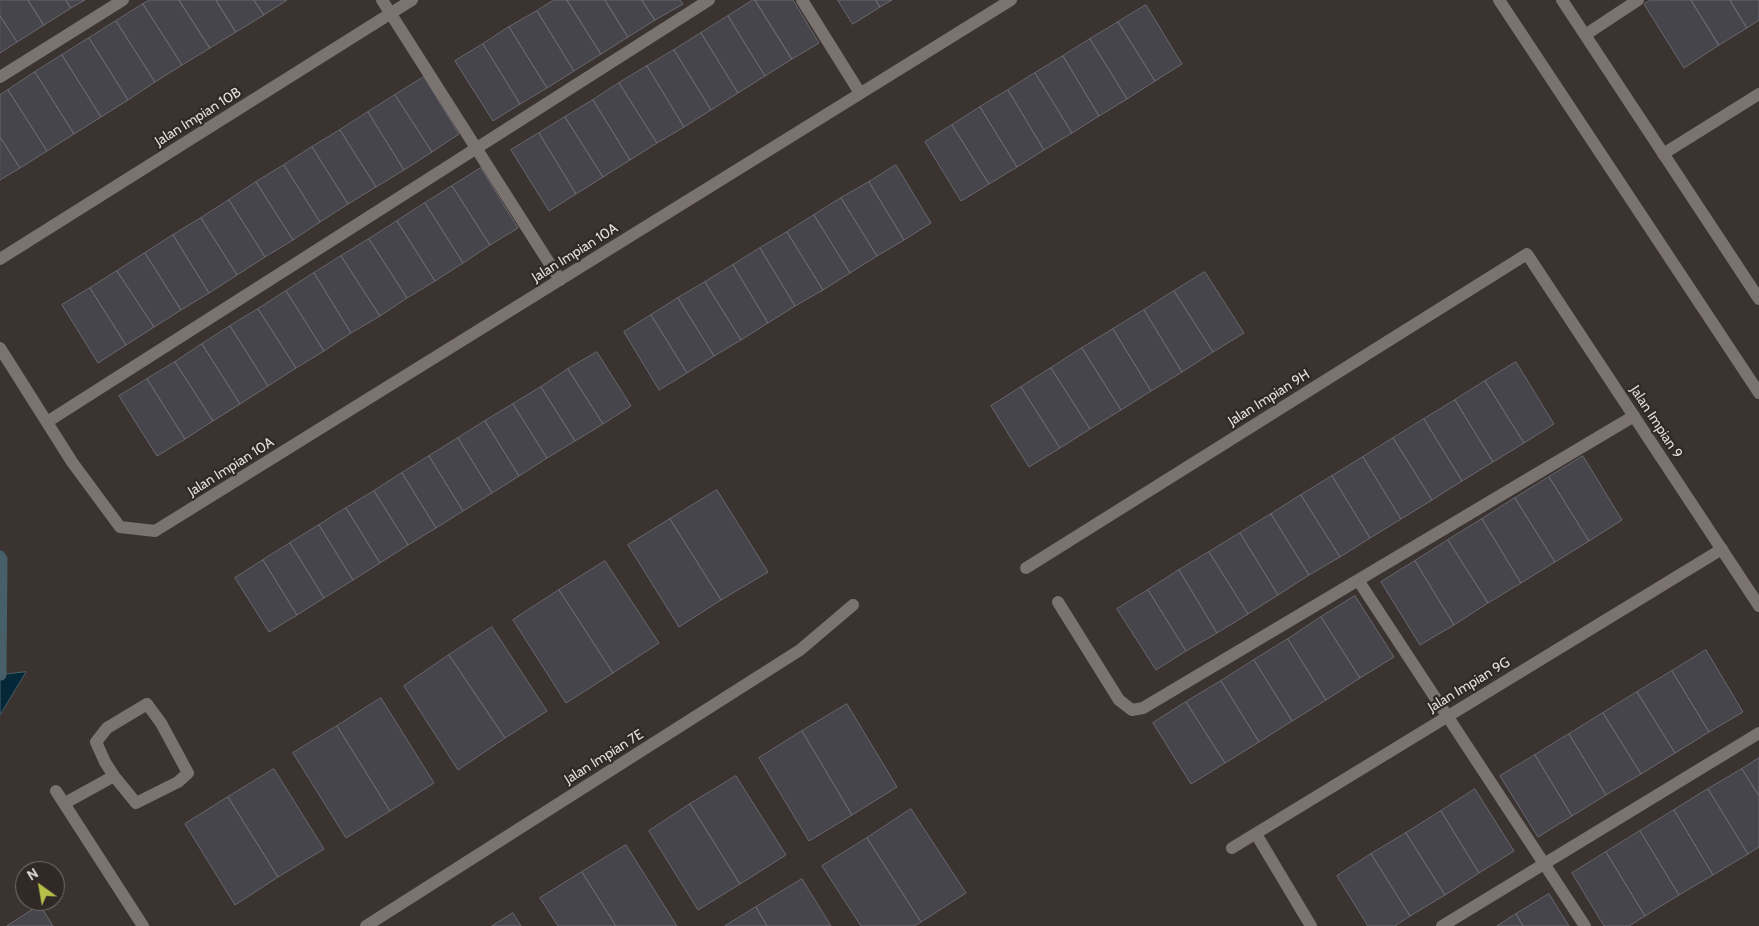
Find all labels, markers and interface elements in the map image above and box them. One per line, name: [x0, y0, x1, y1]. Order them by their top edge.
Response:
street label: Jalan Impian 10B: [152, 84, 244, 150]
street label: Jalan Impian 10A: [529, 220, 621, 286]
street label: Jalan Impian 9H: [1225, 366, 1313, 430]
street label: Jalan Impian 9: [1626, 383, 1686, 461]
street label: Jalan Impian 10A: [185, 434, 277, 500]
street label: Jalan Impian 9G: [1425, 654, 1513, 716]
street label: Jalan Impian 7E: [561, 726, 647, 788]
north arrow: [15, 861, 65, 911]
text: N: [24, 864, 42, 884]

